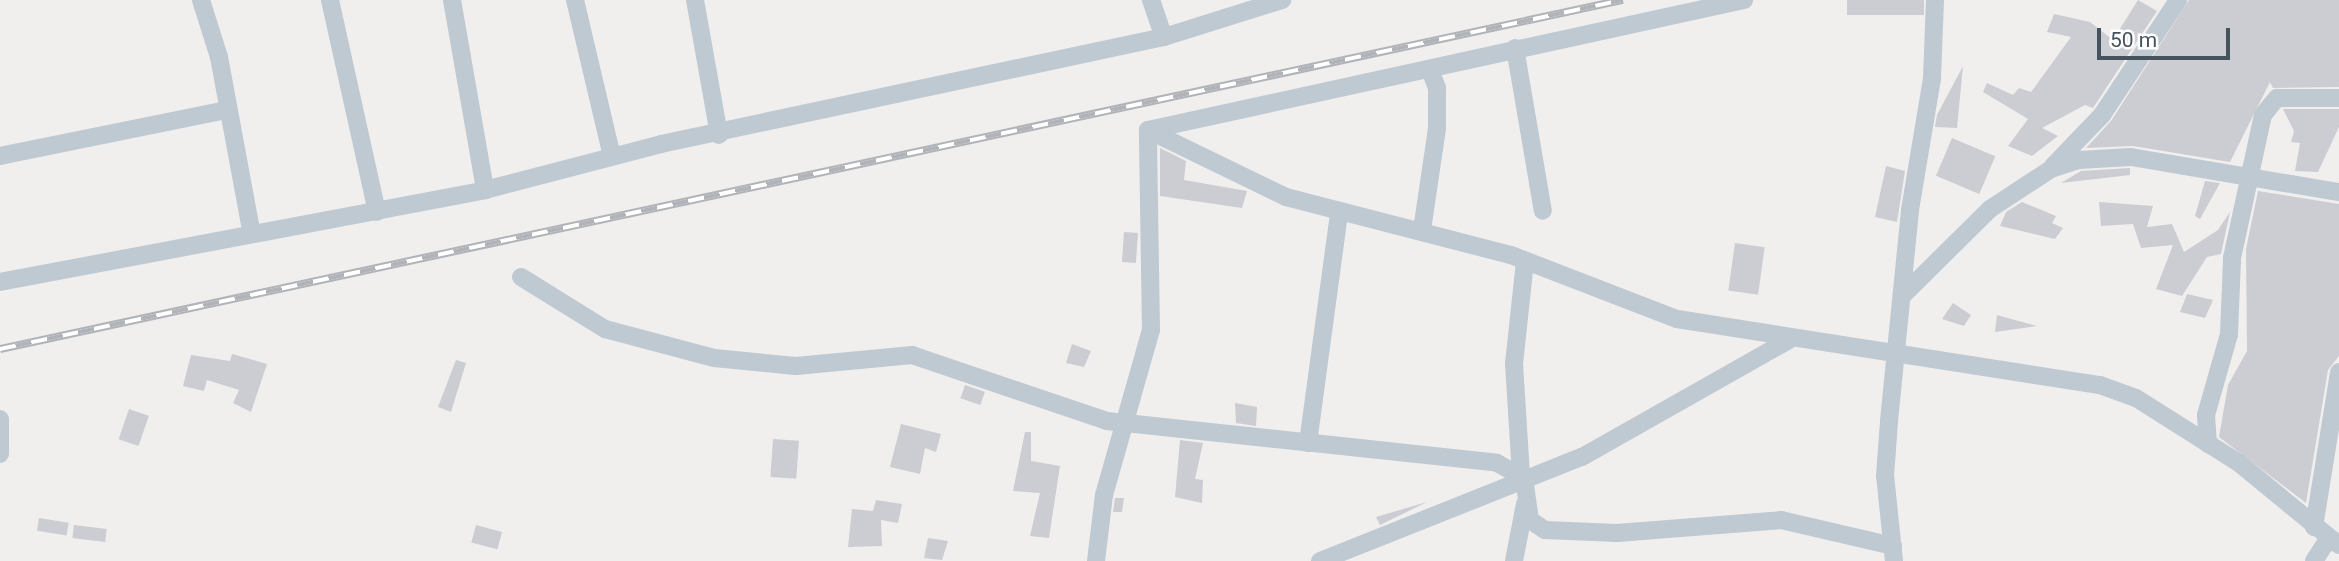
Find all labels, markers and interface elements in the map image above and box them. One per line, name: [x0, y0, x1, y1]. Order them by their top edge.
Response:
scale bar: [2101, 14, 2234, 58]
text: 50 m: [2110, 28, 2157, 52]

